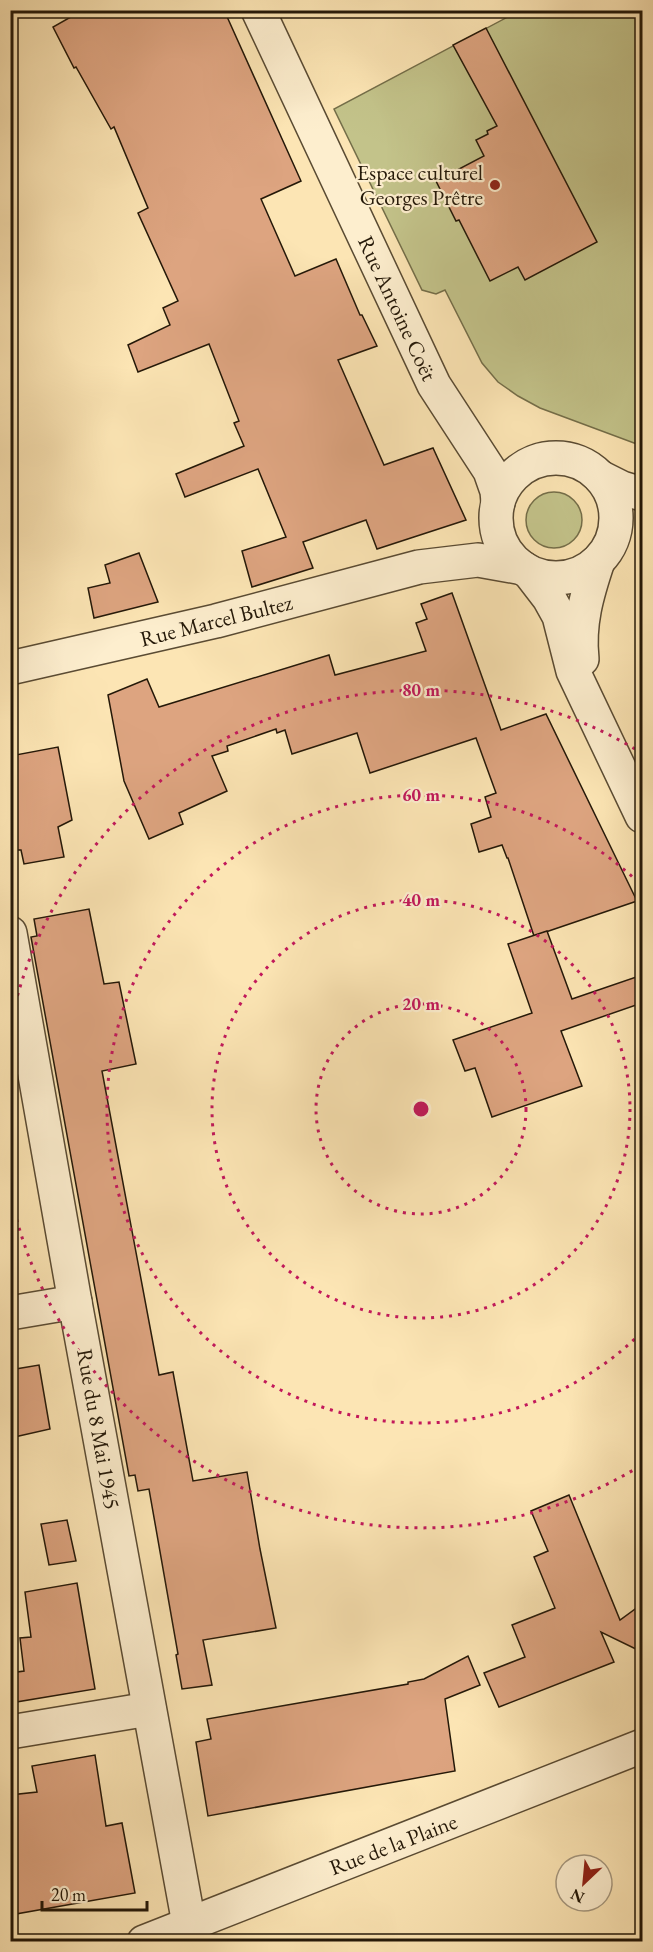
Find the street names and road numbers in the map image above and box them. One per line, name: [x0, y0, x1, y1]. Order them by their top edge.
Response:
street label: Rue Antoine Coët: [351, 231, 444, 386]
street label: Rue Marcel Bultez: [137, 587, 296, 653]
street label: Rue du 8 Mai 1945: [70, 1347, 127, 1512]
street label: Rue de la Plaine: [325, 1807, 462, 1882]

